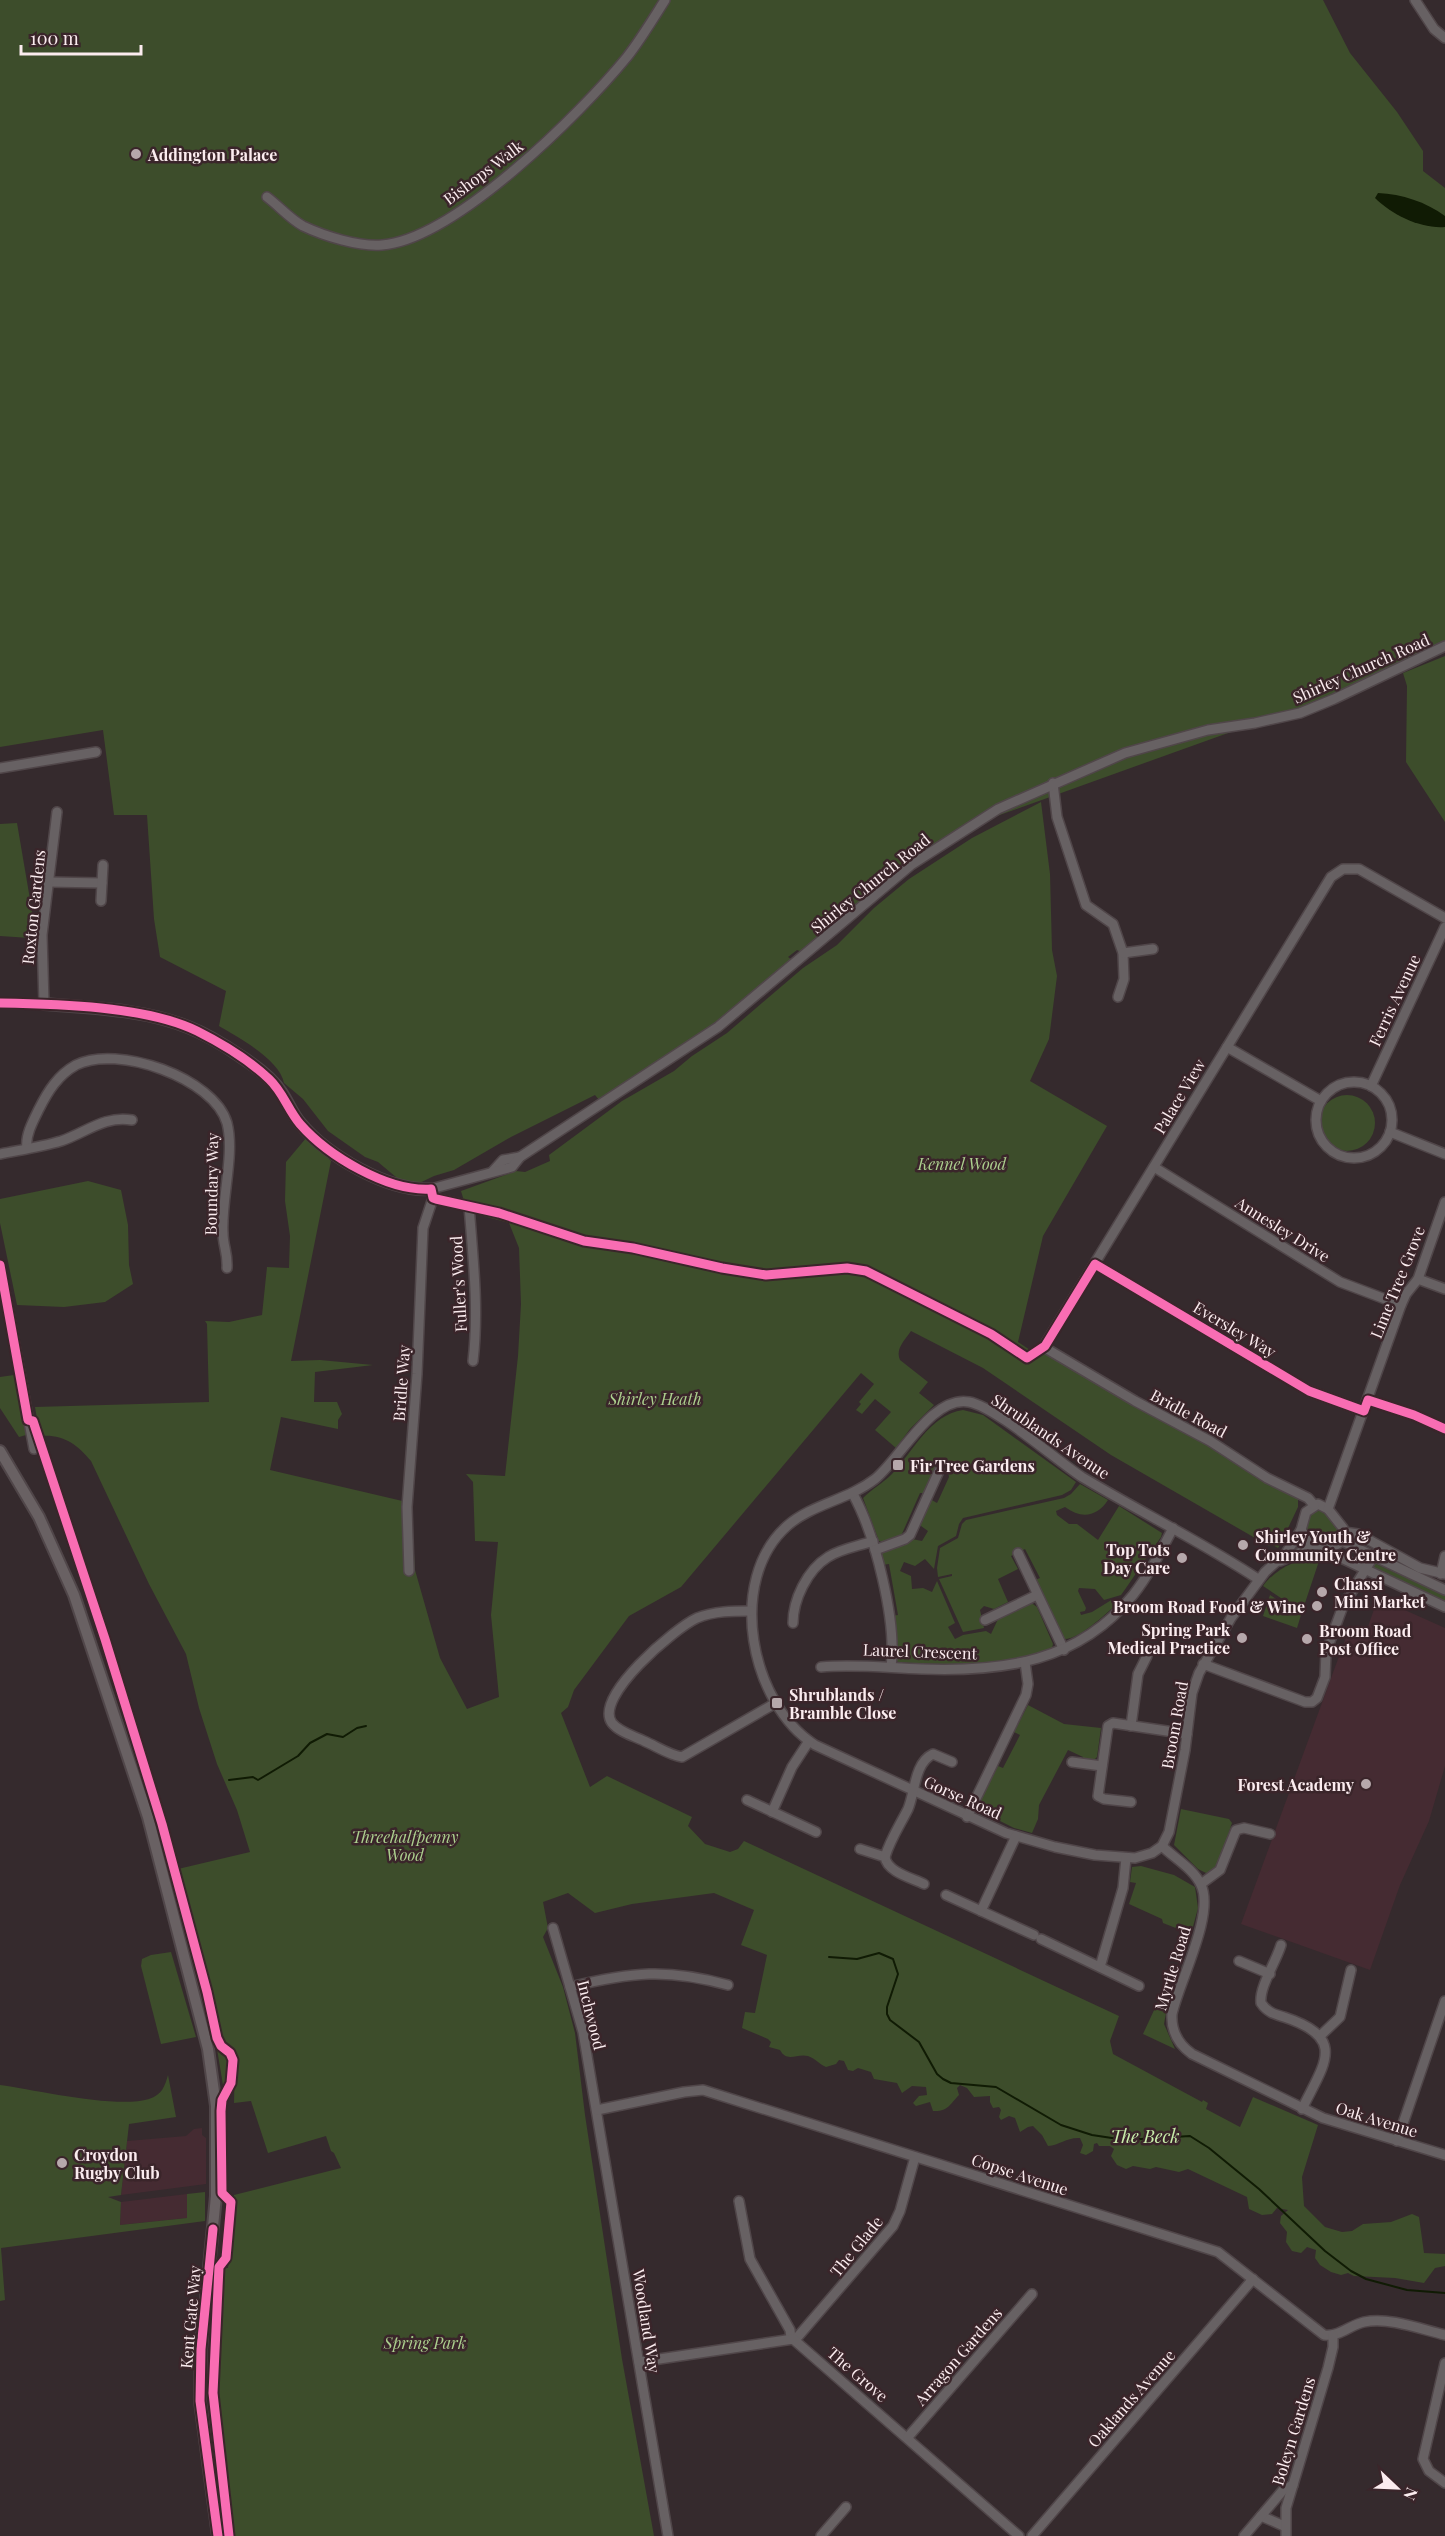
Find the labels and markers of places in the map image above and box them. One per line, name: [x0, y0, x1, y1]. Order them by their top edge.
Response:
place label: Addington Palace: [147, 144, 277, 165]
marker: Addington Palace: [129, 147, 143, 161]
place label: Fir Tree Gardens: [910, 1455, 1035, 1476]
marker: Fir Tree Gardens: [891, 1458, 905, 1472]
place label: Shirley Youth & Community Centre: [1255, 1526, 1396, 1565]
marker: Shirley Youth & Community Centre: [1236, 1538, 1250, 1552]
place label: Top Tots Day Care: [1103, 1539, 1170, 1578]
marker: Top Tots Day Care: [1175, 1551, 1189, 1565]
place label: Chassi Mini Market: [1334, 1573, 1426, 1612]
marker: Chassi Mini Market: [1315, 1585, 1329, 1599]
place label: Broom Road Food & Wine: [1113, 1596, 1305, 1617]
marker: Broom Road Food & Wine: [1310, 1599, 1324, 1613]
place label: Spring Park Medical Practice: [1107, 1619, 1231, 1658]
place label: Broom Road Post Office: [1319, 1620, 1412, 1659]
marker: Spring Park Medical Practice: [1235, 1631, 1249, 1645]
marker: Broom Road Post Office: [1300, 1632, 1314, 1646]
place label: Shrublands / Bramble Close: [789, 1684, 896, 1723]
marker: Shrublands / Bramble Close: [770, 1696, 784, 1710]
place label: Forest Academy: [1238, 1774, 1355, 1795]
marker: Forest Academy: [1359, 1777, 1373, 1791]
place label: Croydon Rugby Club: [74, 2144, 160, 2183]
marker: Croydon Rugby Club: [55, 2156, 69, 2170]

